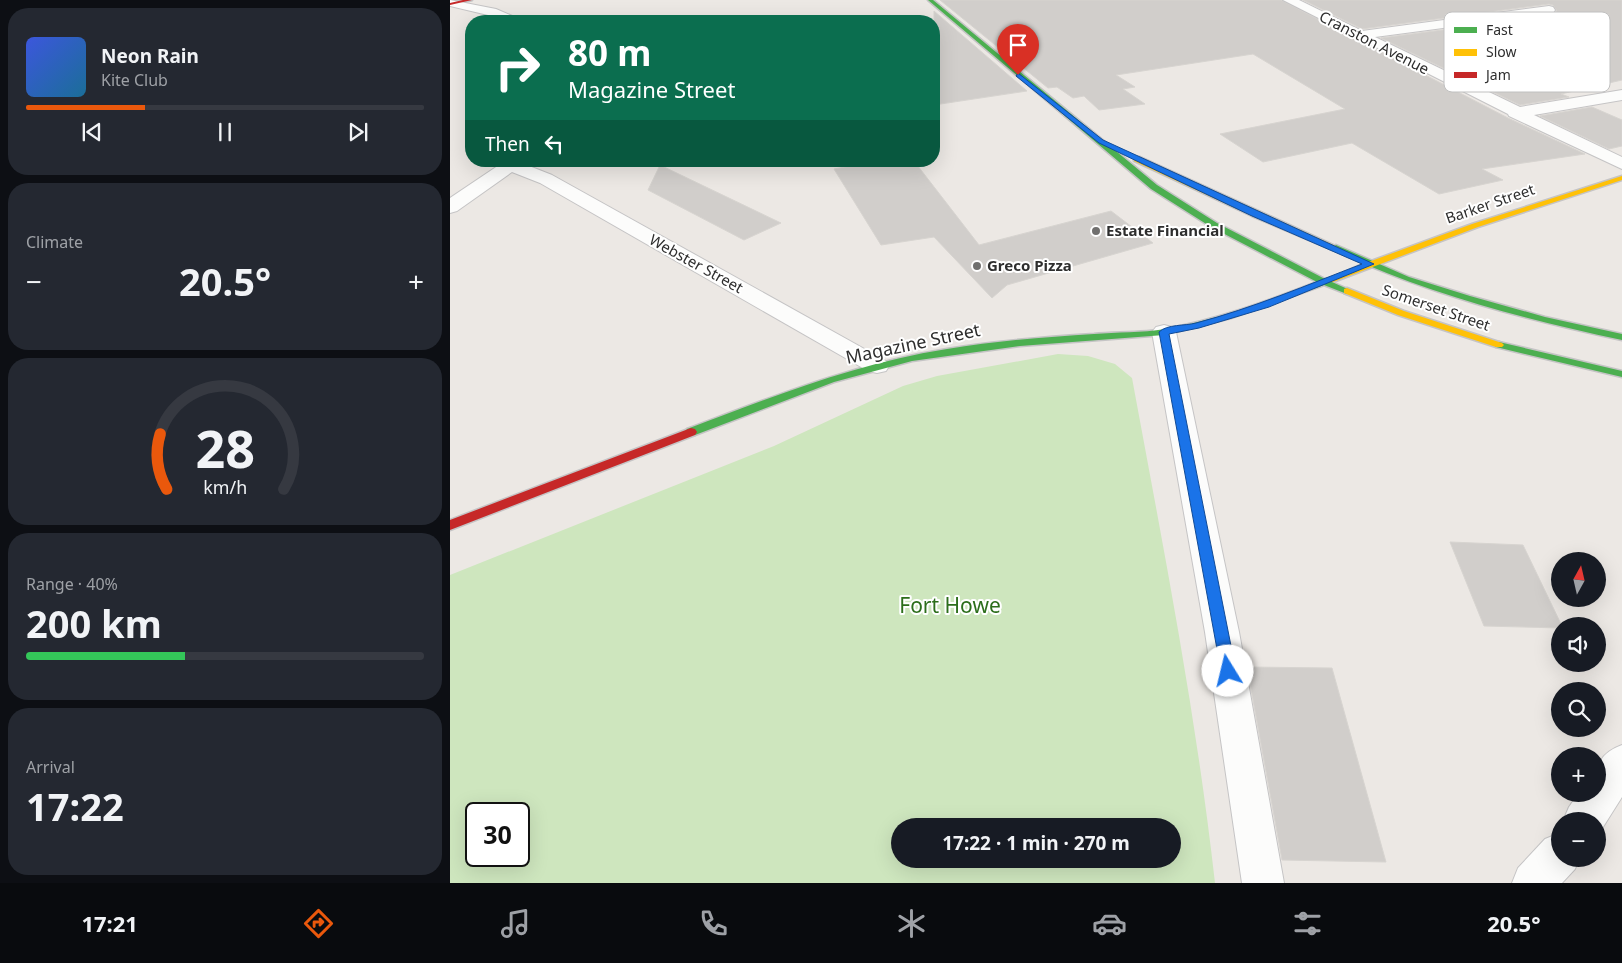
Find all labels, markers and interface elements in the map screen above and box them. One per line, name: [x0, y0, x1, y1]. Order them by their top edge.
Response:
street label: Cranston Avenue: [1316, 6, 1433, 78]
legend: [1444, 12, 1610, 92]
text: Fast: [1486, 20, 1513, 39]
pin: [997, 24, 1039, 75]
text: 80 m: [568, 29, 651, 76]
icon: arrive: [1004, 31, 1032, 59]
icon: right: [485, 35, 550, 100]
text: Slow: [1486, 42, 1517, 61]
text: Neon Rain: [101, 43, 199, 69]
text: Jam: [1484, 65, 1511, 84]
text: Kite Club: [101, 69, 168, 91]
text: Magazine Street: [568, 74, 735, 104]
icon: previous: [78, 118, 106, 146]
icon: pause: [211, 118, 239, 146]
icon: next: [344, 118, 372, 146]
icon: left: [540, 130, 568, 158]
text: Then: [485, 131, 530, 157]
street label: Barker Street: [1443, 178, 1537, 228]
place label: Estate Financial: [1106, 220, 1224, 240]
marker: Estate Financial: [1090, 225, 1102, 237]
street label: Webster Street: [646, 229, 747, 297]
text: Climate: [26, 231, 83, 253]
text: 20.5°: [179, 255, 271, 307]
place label: Greco Pizza: [987, 255, 1072, 275]
marker: Greco Pizza: [971, 260, 983, 272]
text: −: [26, 262, 42, 300]
text: +: [408, 262, 424, 300]
street label: Somerset Street: [1380, 279, 1493, 335]
street label: Magazine Street: [843, 317, 983, 369]
text: 28: [195, 412, 255, 483]
text: km/h: [203, 475, 247, 499]
north arrow: [1551, 552, 1606, 608]
map controls: [1551, 552, 1606, 867]
text: Range · 40%: [26, 573, 118, 595]
park label: Fort Howe: [899, 591, 1001, 619]
text: 200 km: [26, 597, 162, 649]
button: sound: [1551, 617, 1606, 672]
position arrow: [1201, 644, 1253, 696]
button: search: [1551, 682, 1606, 737]
button: +: [1551, 747, 1606, 802]
text: Arrival: [26, 756, 75, 778]
text: 17:22: [26, 780, 124, 832]
speed limit sign: 30: [465, 802, 530, 867]
button: −: [1551, 812, 1606, 867]
text: 17:22 · 1 min · 270 m: [942, 830, 1130, 856]
icon: directions: [301, 906, 336, 941]
icon: music: [498, 906, 533, 941]
icon: phone: [696, 906, 731, 941]
icon: climate: [894, 906, 929, 941]
icon: car: [1092, 906, 1127, 941]
icon: filters: [1290, 906, 1325, 941]
text: 17:21: [81, 908, 138, 938]
text: 20.5°: [1487, 908, 1541, 938]

